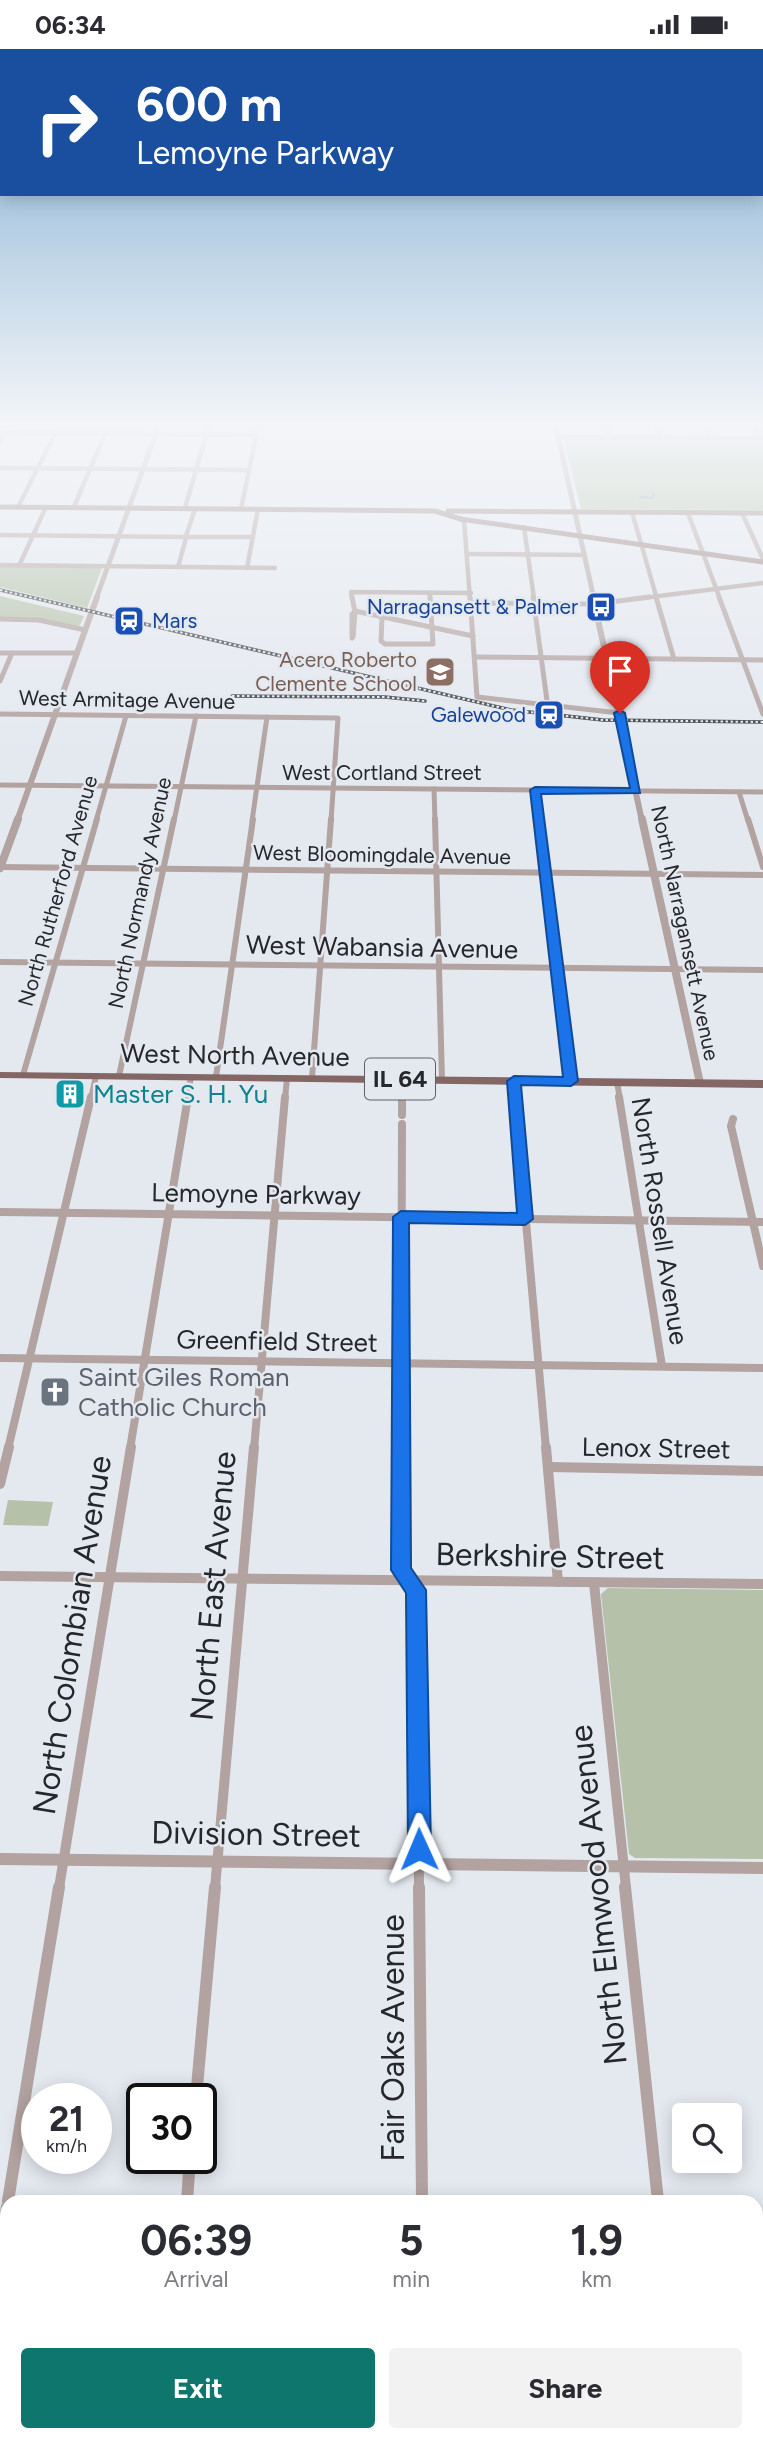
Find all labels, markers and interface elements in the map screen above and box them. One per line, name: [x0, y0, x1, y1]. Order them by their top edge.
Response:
text: 06:34: [35, 9, 106, 41]
text: 600 m: [136, 74, 282, 133]
icon: right: [21, 77, 112, 168]
text: Lemoyne Parkway: [136, 134, 394, 172]
bus stop icon: Narragansett & Palmer: [584, 590, 618, 624]
place label: Narragansett & Palmer: [367, 594, 578, 619]
station icon: Mars: [112, 604, 146, 638]
place label: Mars: [152, 608, 197, 633]
pin: [590, 641, 650, 713]
place label: Acero Roberto Clemente School: [255, 647, 417, 696]
icon: arrive: [601, 652, 639, 690]
school or university icon: Acero Roberto Clemente School: [423, 655, 457, 689]
street label: West Armitage Avenue: [19, 685, 235, 714]
station icon: Galewood: [532, 698, 566, 732]
place label: Galewood: [431, 702, 526, 727]
street label: West Cortland Street: [282, 760, 482, 785]
street label: North Rutherford Avenue: [13, 773, 102, 1009]
street label: North Normandy Avenue: [103, 775, 176, 1011]
street label: North Narragansett Avenue: [646, 803, 725, 1063]
street label: West Bloomingdale Avenue: [253, 840, 511, 869]
street label: West Wabansia Avenue: [246, 929, 518, 965]
street label: West North Avenue: [120, 1037, 350, 1073]
road number: IL 64: [365, 1059, 435, 1099]
building icon: Master S. H. Yu: [53, 1077, 87, 1111]
place label: Master S. H. Yu: [93, 1078, 268, 1110]
street label: North Rossell Avenue: [625, 1095, 695, 1347]
street label: Lemoyne Parkway: [151, 1176, 361, 1212]
street label: Greenfield Street: [176, 1323, 378, 1359]
place label: Saint Giles Roman Catholic Church: [78, 1361, 290, 1423]
church icon: Saint Giles Roman Catholic Church: [38, 1375, 72, 1409]
street label: Lenox Street: [581, 1431, 731, 1465]
street label: North East Avenue: [182, 1450, 244, 1722]
street label: North Colombian Avenue: [25, 1453, 119, 1817]
street label: Berkshire Street: [435, 1535, 665, 1577]
street label: North Elmwood Avenue: [561, 1723, 635, 2067]
position arrow: [382, 1812, 456, 1886]
street label: Division Street: [151, 1813, 361, 1855]
street label: Fair Oaks Avenue: [374, 1914, 412, 2162]
speed limit sign: 30: [126, 2083, 217, 2174]
text: 21: [49, 2098, 84, 2140]
map controls: [672, 2103, 742, 2173]
button: search: [672, 2103, 742, 2173]
text: km/h: [46, 2135, 87, 2157]
text: 06:39: [140, 2215, 252, 2266]
text: 5: [399, 2215, 423, 2266]
text: 1.9: [570, 2215, 623, 2266]
text: Arrival: [164, 2265, 229, 2293]
text: min: [392, 2265, 430, 2293]
text: km: [581, 2265, 612, 2293]
button: Exit: [21, 2348, 375, 2428]
button: Share: [389, 2348, 742, 2428]

